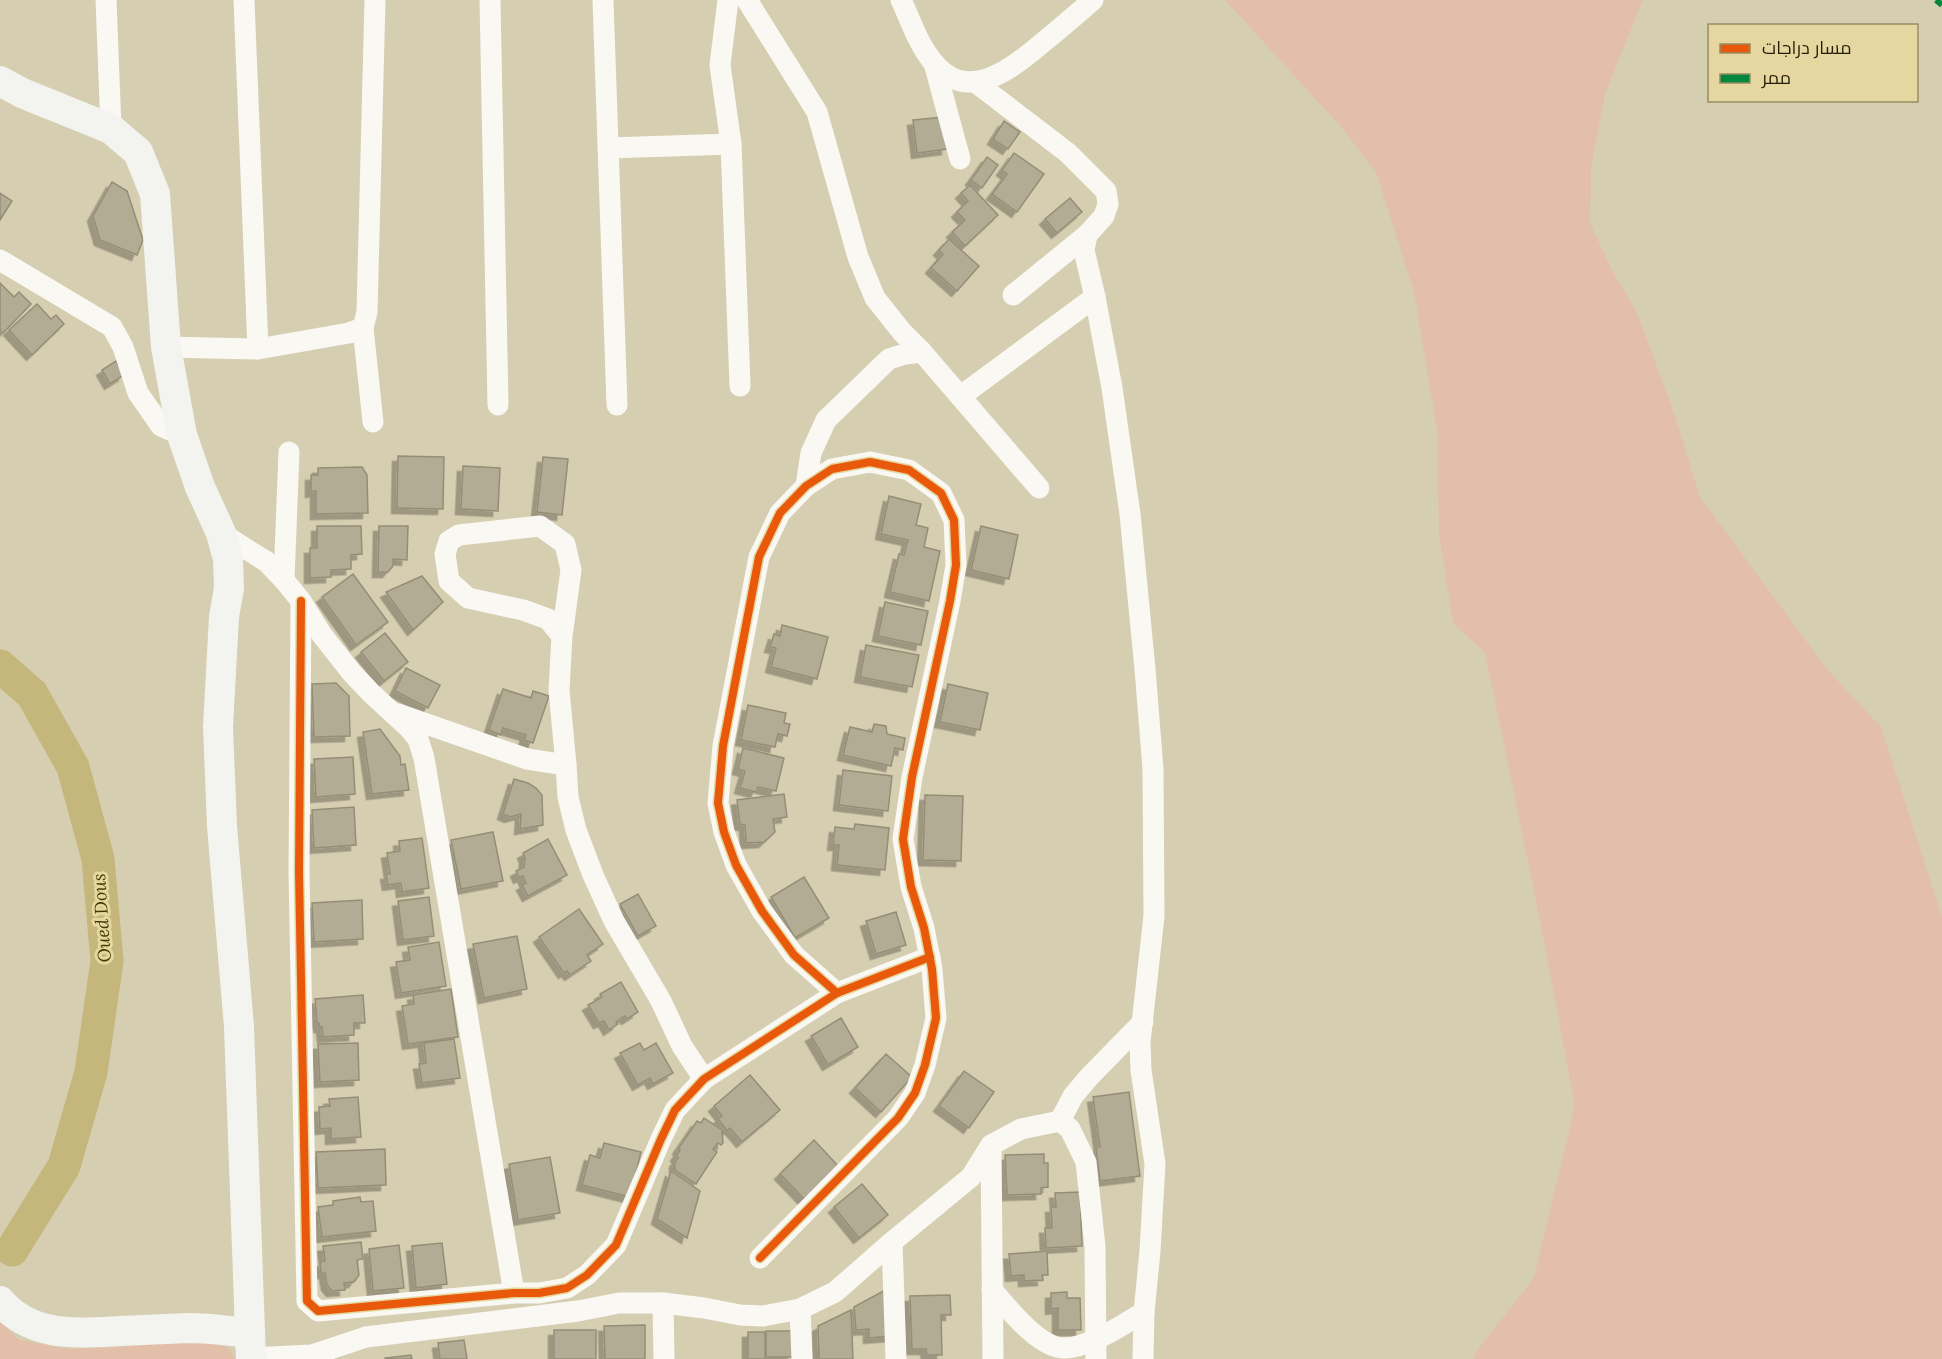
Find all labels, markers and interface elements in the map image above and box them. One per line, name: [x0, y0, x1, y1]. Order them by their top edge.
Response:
legend: [1708, 24, 1918, 102]
text: مسار دراجات: [1762, 36, 1852, 59]
text: ممر: [1761, 66, 1791, 89]
water label: Oued Dous: [87, 873, 116, 963]

